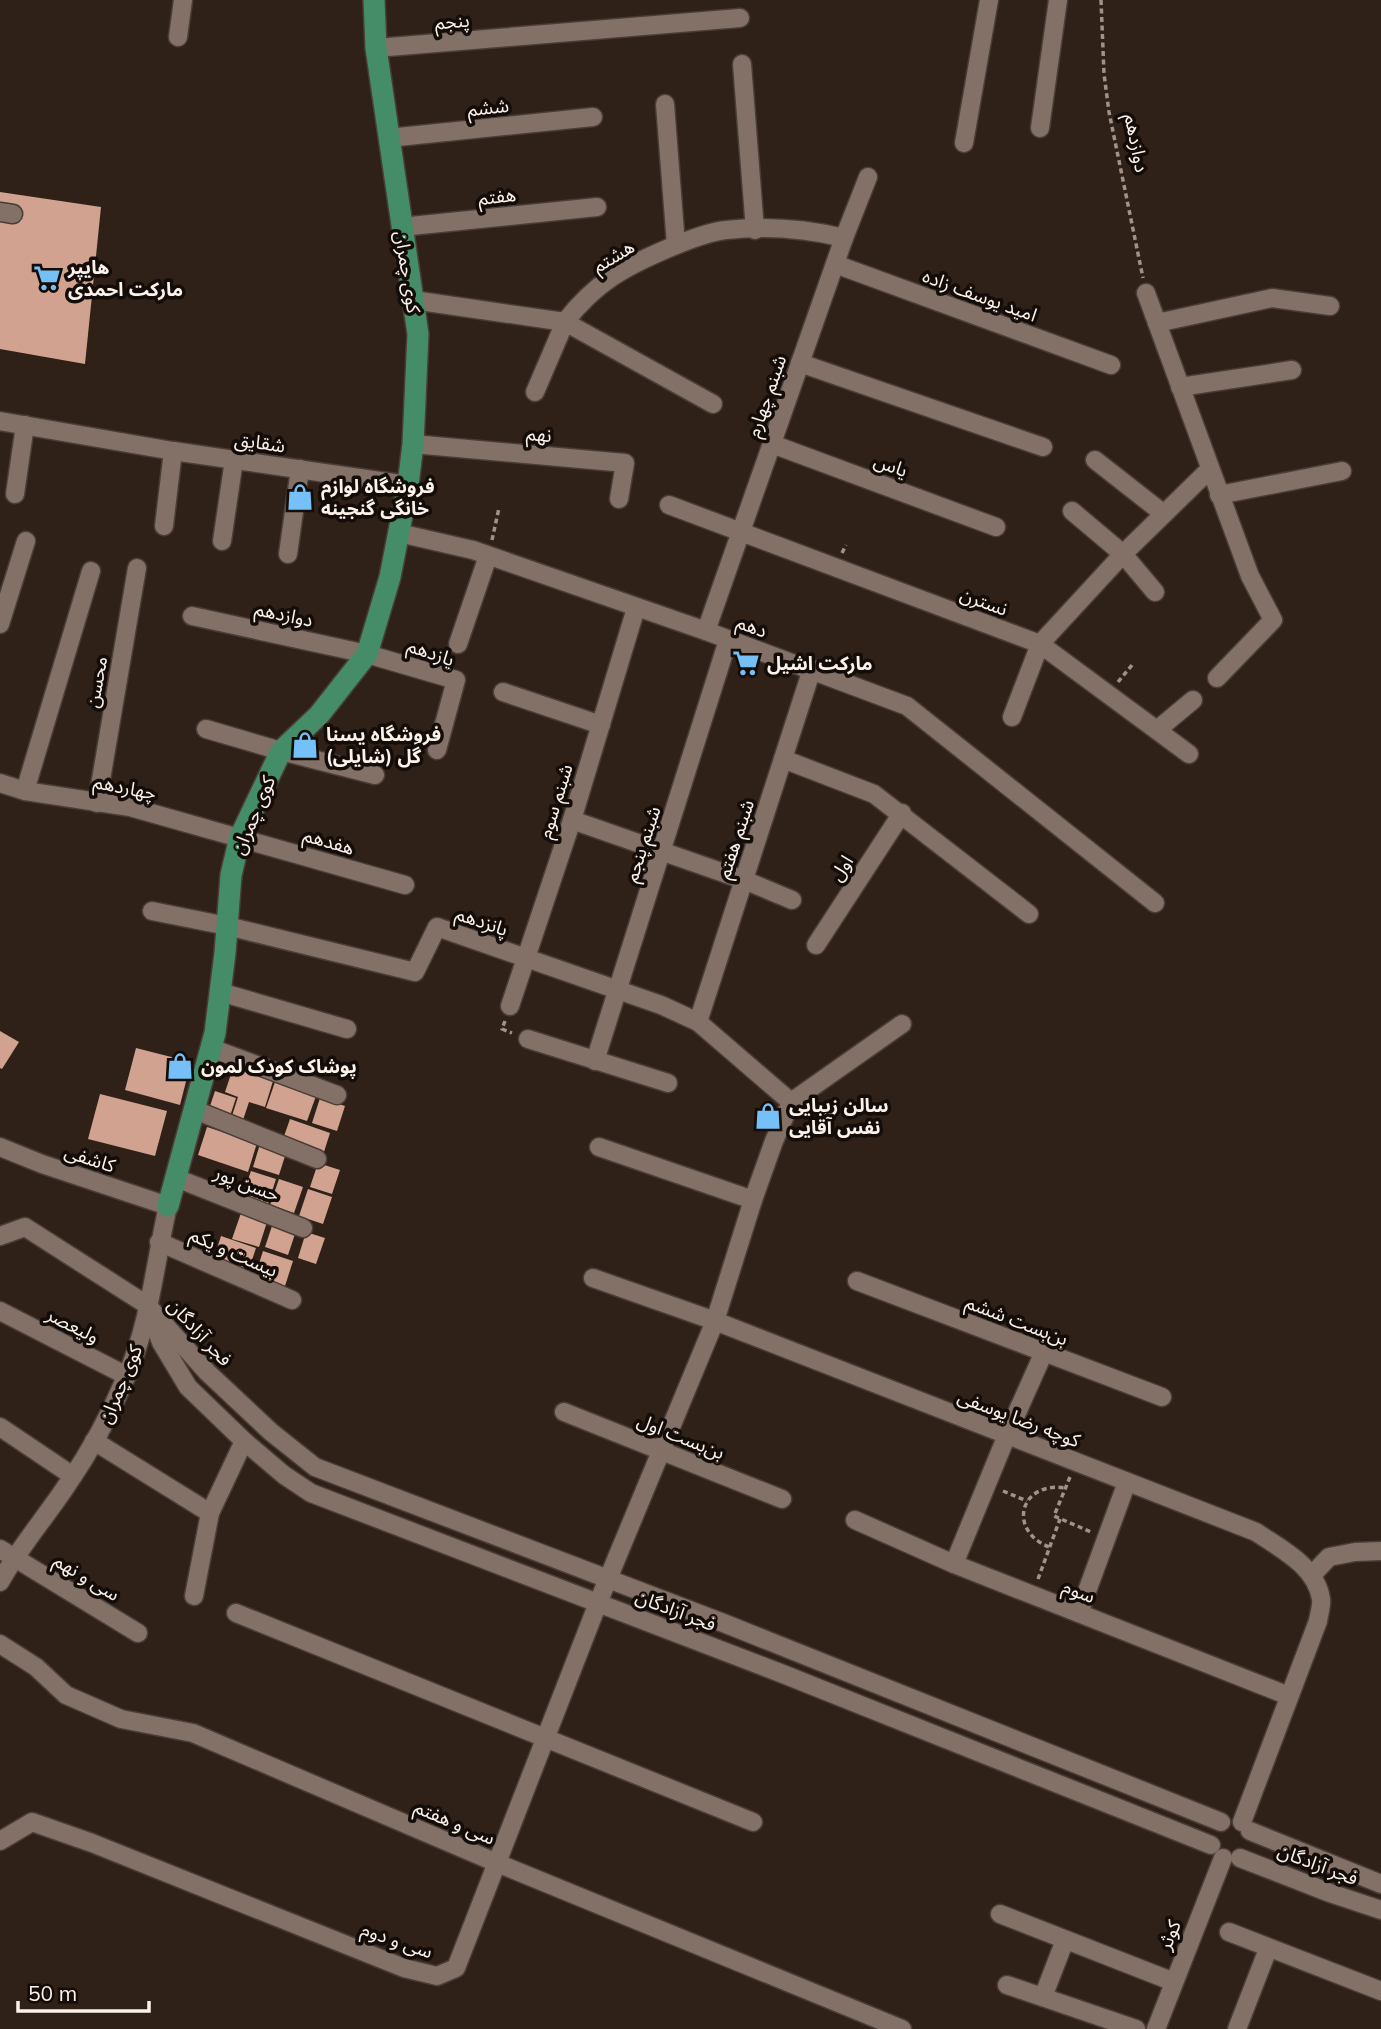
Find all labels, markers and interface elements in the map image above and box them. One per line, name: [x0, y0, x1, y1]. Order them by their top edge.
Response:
street label: پنجم: [434, 8, 471, 37]
street label: ششم: [466, 93, 510, 124]
street label: دوازدهم: [1117, 112, 1154, 175]
street label: هفتم: [477, 182, 518, 213]
street label: کوی چمران: [389, 229, 427, 316]
street label: هشتم: [588, 234, 640, 280]
place label: هایپر مارکت احمدی: [67, 255, 183, 301]
supermarket icon: هایپر مارکت احمدی: [32, 263, 62, 293]
street label: امید یوسف زاده: [920, 263, 1040, 327]
street label: شبنم چهارم: [741, 352, 794, 441]
street label: نهم: [525, 421, 553, 450]
street label: شقایق: [233, 427, 287, 457]
street label: یاس: [871, 448, 911, 482]
place label: فروشگاه لوازم خانگی گنجینه: [321, 474, 435, 520]
shop icon: فروشگاه لوازم خانگی گنجینه: [285, 482, 315, 512]
street label: نسترن: [957, 581, 1011, 621]
street label: دوازدهم: [252, 596, 315, 635]
street label: دهم: [732, 609, 771, 645]
street label: یازدهم: [403, 633, 458, 674]
supermarket icon: مارکت اشیل: [731, 648, 761, 678]
place label: مارکت اشیل: [767, 651, 873, 675]
street label: محسن: [80, 654, 112, 710]
place label: فروشگاه یسنا گل (شایلی): [326, 722, 441, 768]
shop icon: فروشگاه یسنا گل (شایلی): [290, 730, 320, 760]
street label: شبنم سوم: [532, 761, 581, 842]
street label: چهاردهم: [91, 769, 158, 808]
street label: کوی چمران: [226, 771, 282, 858]
street label: شبنم هفتم: [711, 796, 762, 882]
street label: شبنم پنجم: [618, 803, 668, 886]
street label: هفدهم: [300, 822, 357, 863]
street label: اول: [824, 850, 858, 886]
street label: پانزدهم: [452, 901, 511, 944]
shop icon: پوشاک کودک لمون: [165, 1051, 195, 1081]
place label: پوشاک کودک لمون: [201, 1054, 357, 1079]
place label: سالن زیبایی نفس آقایی: [789, 1093, 889, 1139]
shop icon: سالن زیبایی نفس آقایی: [753, 1101, 783, 1131]
street label: کاشفی: [62, 1139, 119, 1178]
street label: حسن پور: [210, 1159, 283, 1207]
street label: بیست و یکم: [185, 1222, 282, 1285]
street label: بن‌بست ششم: [961, 1289, 1072, 1353]
street label: فجر آزادگان: [163, 1293, 237, 1371]
street label: ولیعصر: [42, 1301, 103, 1348]
street label: کوی چمران: [93, 1340, 149, 1427]
street label: کوچه رضا یوسفی: [954, 1384, 1085, 1454]
street label: بن‌بست اول: [634, 1408, 728, 1464]
street label: سی و نهم: [48, 1548, 124, 1609]
street label: سوم: [1058, 1574, 1099, 1611]
street label: فجر آزادگان: [632, 1584, 720, 1636]
street label: سی و هفتم: [410, 1794, 499, 1852]
street label: فجر آزادگان: [1274, 1838, 1362, 1890]
street label: کوثر: [1152, 1916, 1186, 1954]
street label: سی و دوم: [357, 1917, 436, 1966]
scale bar: [18, 1969, 149, 2013]
text: 50 m: [28, 1980, 77, 2006]

